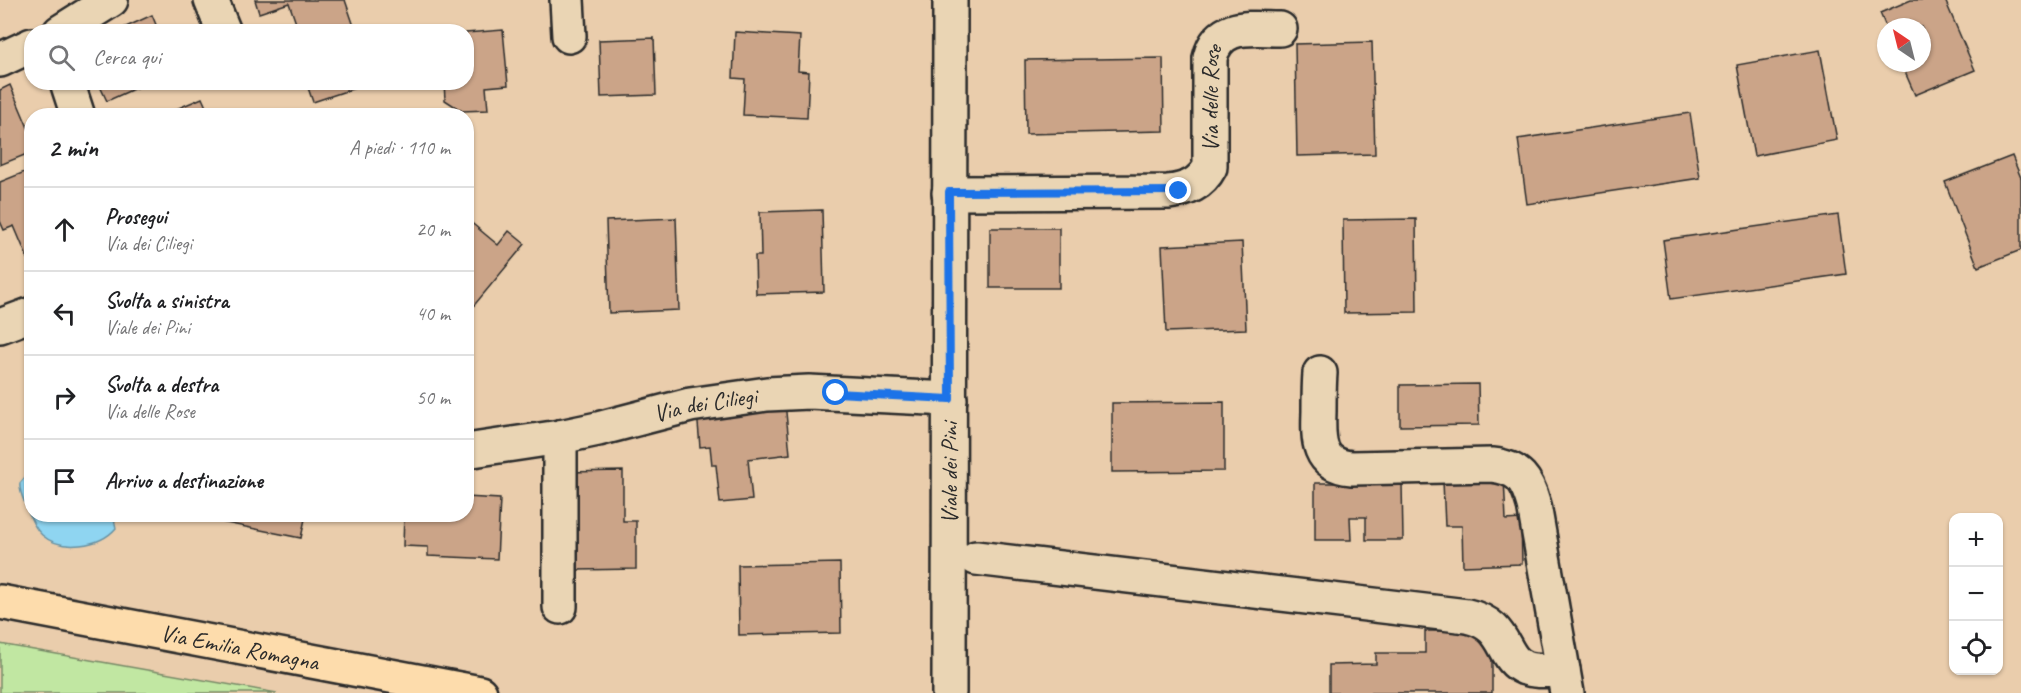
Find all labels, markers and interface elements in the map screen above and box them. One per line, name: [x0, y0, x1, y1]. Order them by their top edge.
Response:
north arrow: [1877, 18, 1931, 72]
search box: [24, 24, 474, 90]
street label: Via delle Rose: [1195, 37, 1229, 152]
icon: search: [45, 41, 78, 74]
text: Cerca qui: [93, 43, 161, 71]
text: 2 min: [48, 131, 98, 164]
text: A piedi · 110 m: [349, 135, 450, 160]
route end: [1165, 177, 1191, 203]
text: Prosegui: [105, 203, 167, 231]
icon: ahead: [48, 213, 81, 246]
text: 20 m: [416, 217, 450, 242]
text: Via dei Ciliegi: [105, 231, 192, 256]
text: Svolta a sinistra: [105, 287, 229, 315]
icon: left: [48, 297, 81, 330]
text: 40 m: [416, 301, 450, 326]
text: Viale dei Pini: [105, 315, 190, 340]
text: Svolta a destra: [105, 371, 218, 399]
route start: [822, 379, 848, 405]
street label: Via dei Ciliegi: [650, 380, 761, 429]
icon: right: [48, 381, 81, 414]
text: 50 m: [416, 385, 450, 410]
text: Via delle Rose: [105, 399, 195, 424]
street label: Viale dei Pini: [934, 419, 964, 524]
icon: arrive: [48, 465, 81, 498]
text: Arrivo a destinazione: [105, 467, 263, 495]
map controls: [1949, 513, 2003, 675]
button: +: [1949, 513, 2003, 567]
button: −: [1949, 567, 2003, 621]
street label: Via Emilia Romagna: [158, 618, 323, 677]
button: locate: [1949, 621, 2003, 675]

